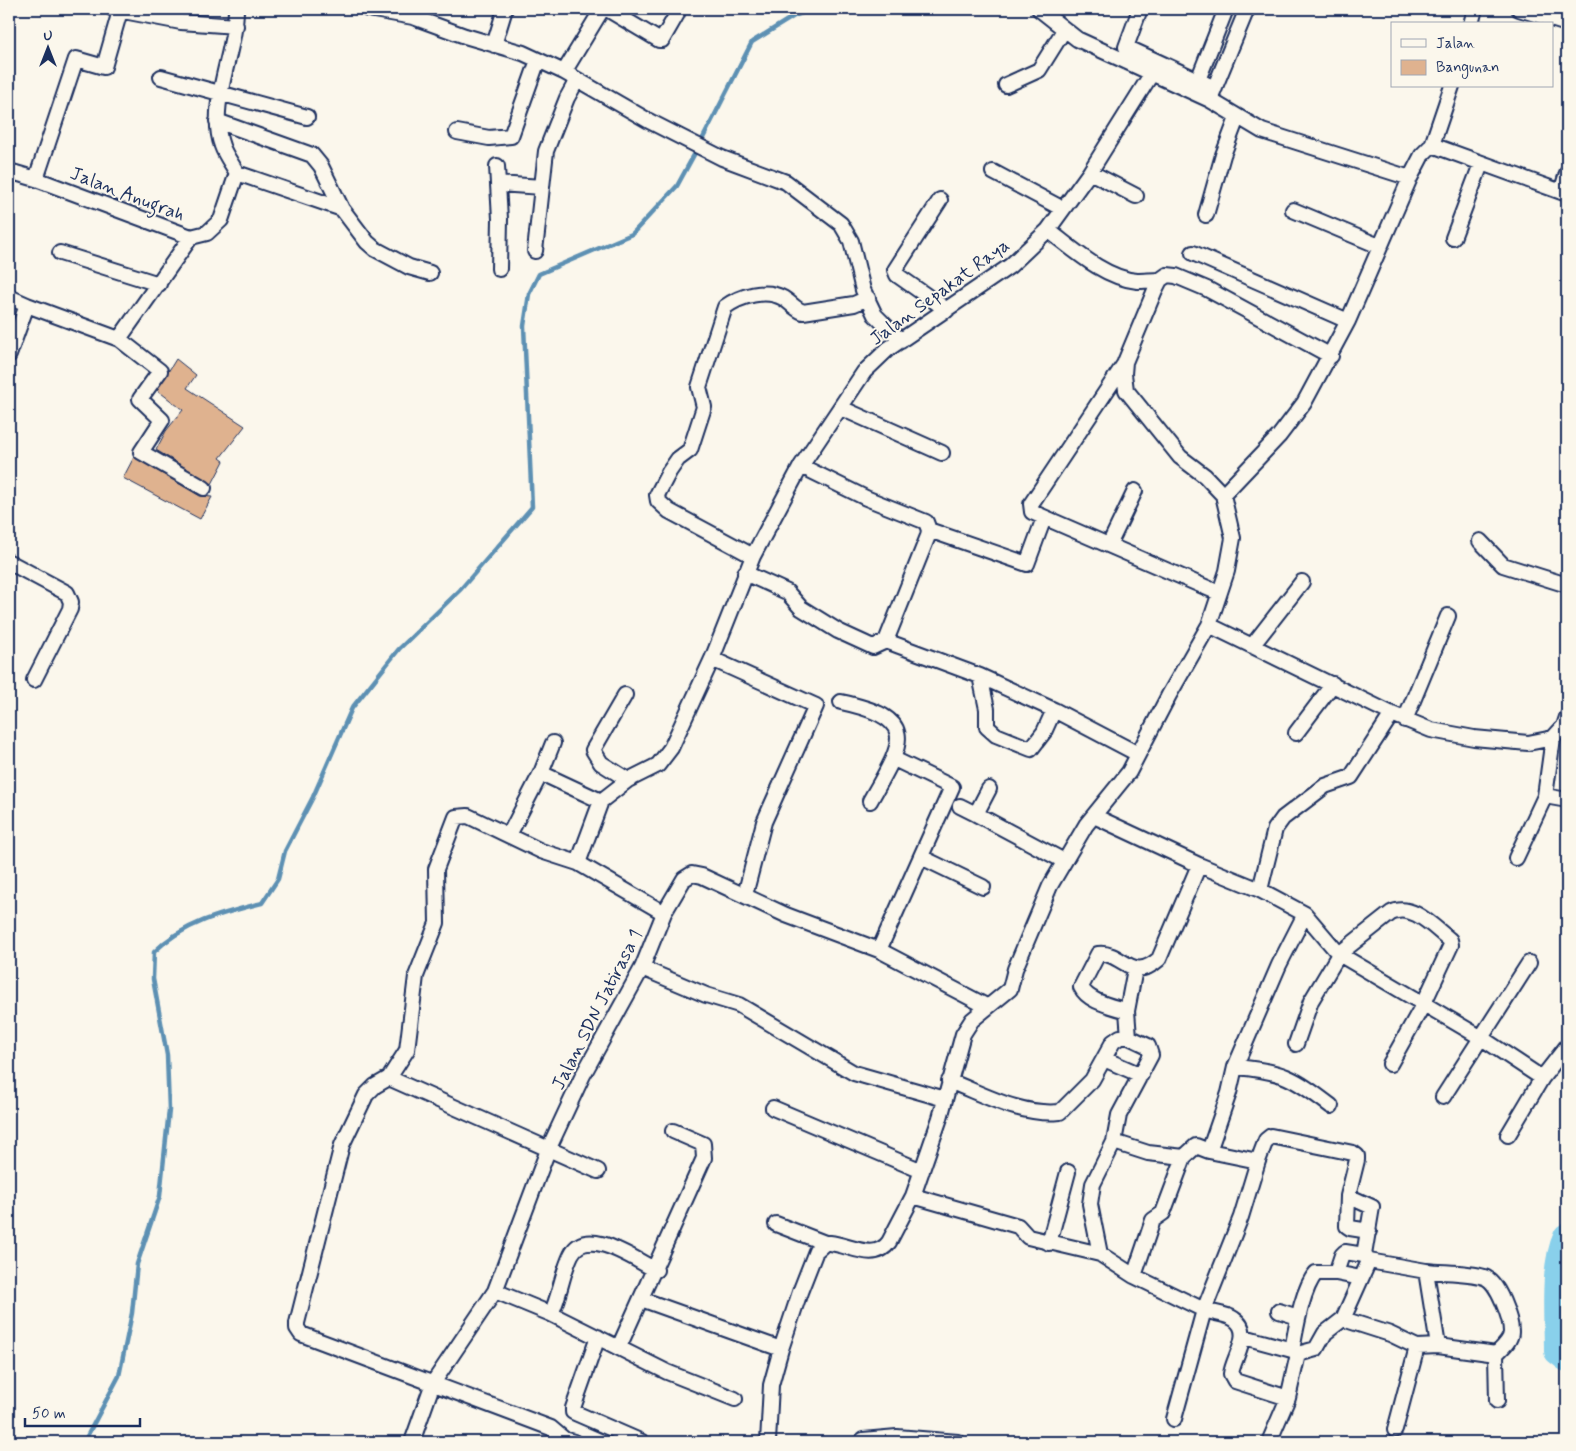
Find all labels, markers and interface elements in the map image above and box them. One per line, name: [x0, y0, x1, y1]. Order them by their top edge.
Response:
north arrow: [22, 22, 72, 72]
legend: [1391, 22, 1554, 88]
text: U: [43, 27, 53, 45]
text: Jalan: [1436, 34, 1475, 54]
text: Bangunan: [1436, 58, 1499, 79]
street label: Jalan Anugrah: [65, 161, 188, 231]
street label: Jalan Sepakat Raya: [865, 233, 1015, 351]
street label: Jalan SDN Jatirasa 1: [546, 925, 649, 1094]
scale bar: [25, 1396, 140, 1428]
text: 50 m: [32, 1404, 66, 1424]

